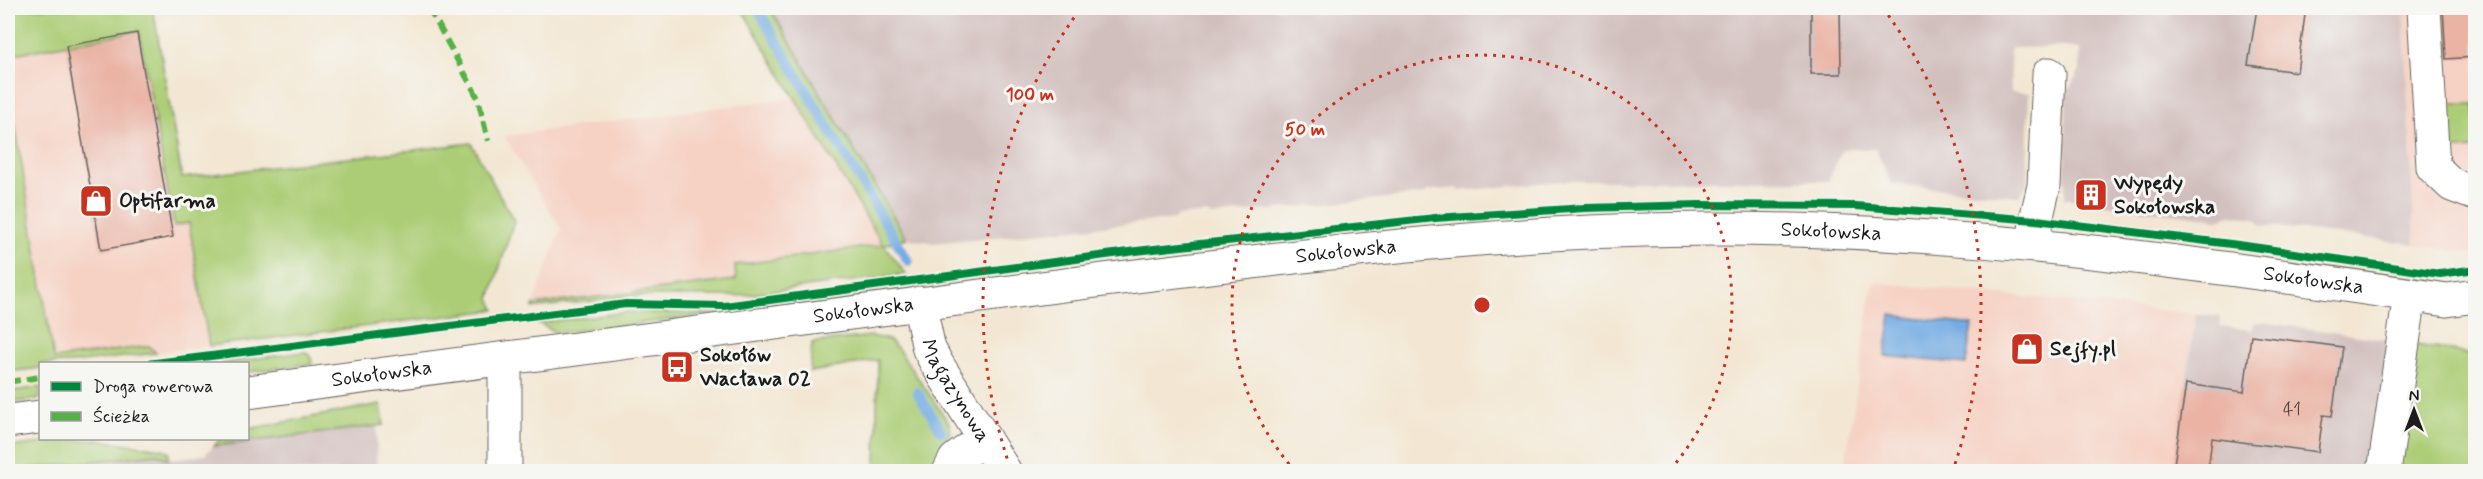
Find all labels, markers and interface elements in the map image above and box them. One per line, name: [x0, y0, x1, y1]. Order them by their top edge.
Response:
text: 100 m: [1006, 83, 1054, 107]
text: 50 m: [1285, 118, 1325, 142]
place label: Wypędy Sokołowska: [2113, 169, 2215, 221]
building icon: Wypędy Sokołowska: [2073, 177, 2109, 213]
shop icon: Optifarma: [78, 183, 114, 219]
place label: Optifarma: [119, 187, 216, 215]
street label: Sokołowska: [1780, 216, 1882, 248]
street label: Sokołowska: [1294, 232, 1398, 271]
street label: Sokołowska: [2261, 260, 2366, 302]
street label: Sokołowska: [811, 290, 915, 331]
centre of rings: [1472, 295, 1492, 315]
shop icon: Sejfy.pl: [2009, 331, 2045, 367]
place label: Sejfy.pl: [2050, 335, 2116, 363]
street label: Magazynowa: [913, 337, 997, 448]
place label: Sokołów Wacława 02: [699, 341, 811, 393]
bus stop icon: Sokołów Wacława 02: [659, 349, 695, 385]
street label: Sokołowska: [330, 353, 434, 395]
legend: [39, 362, 249, 440]
text: Droga rowerowa: [93, 375, 213, 399]
north arrow: [2384, 380, 2444, 440]
text: N: [2409, 386, 2419, 407]
house number: 41: [2283, 398, 2301, 422]
text: Ścieżka: [93, 405, 150, 429]

